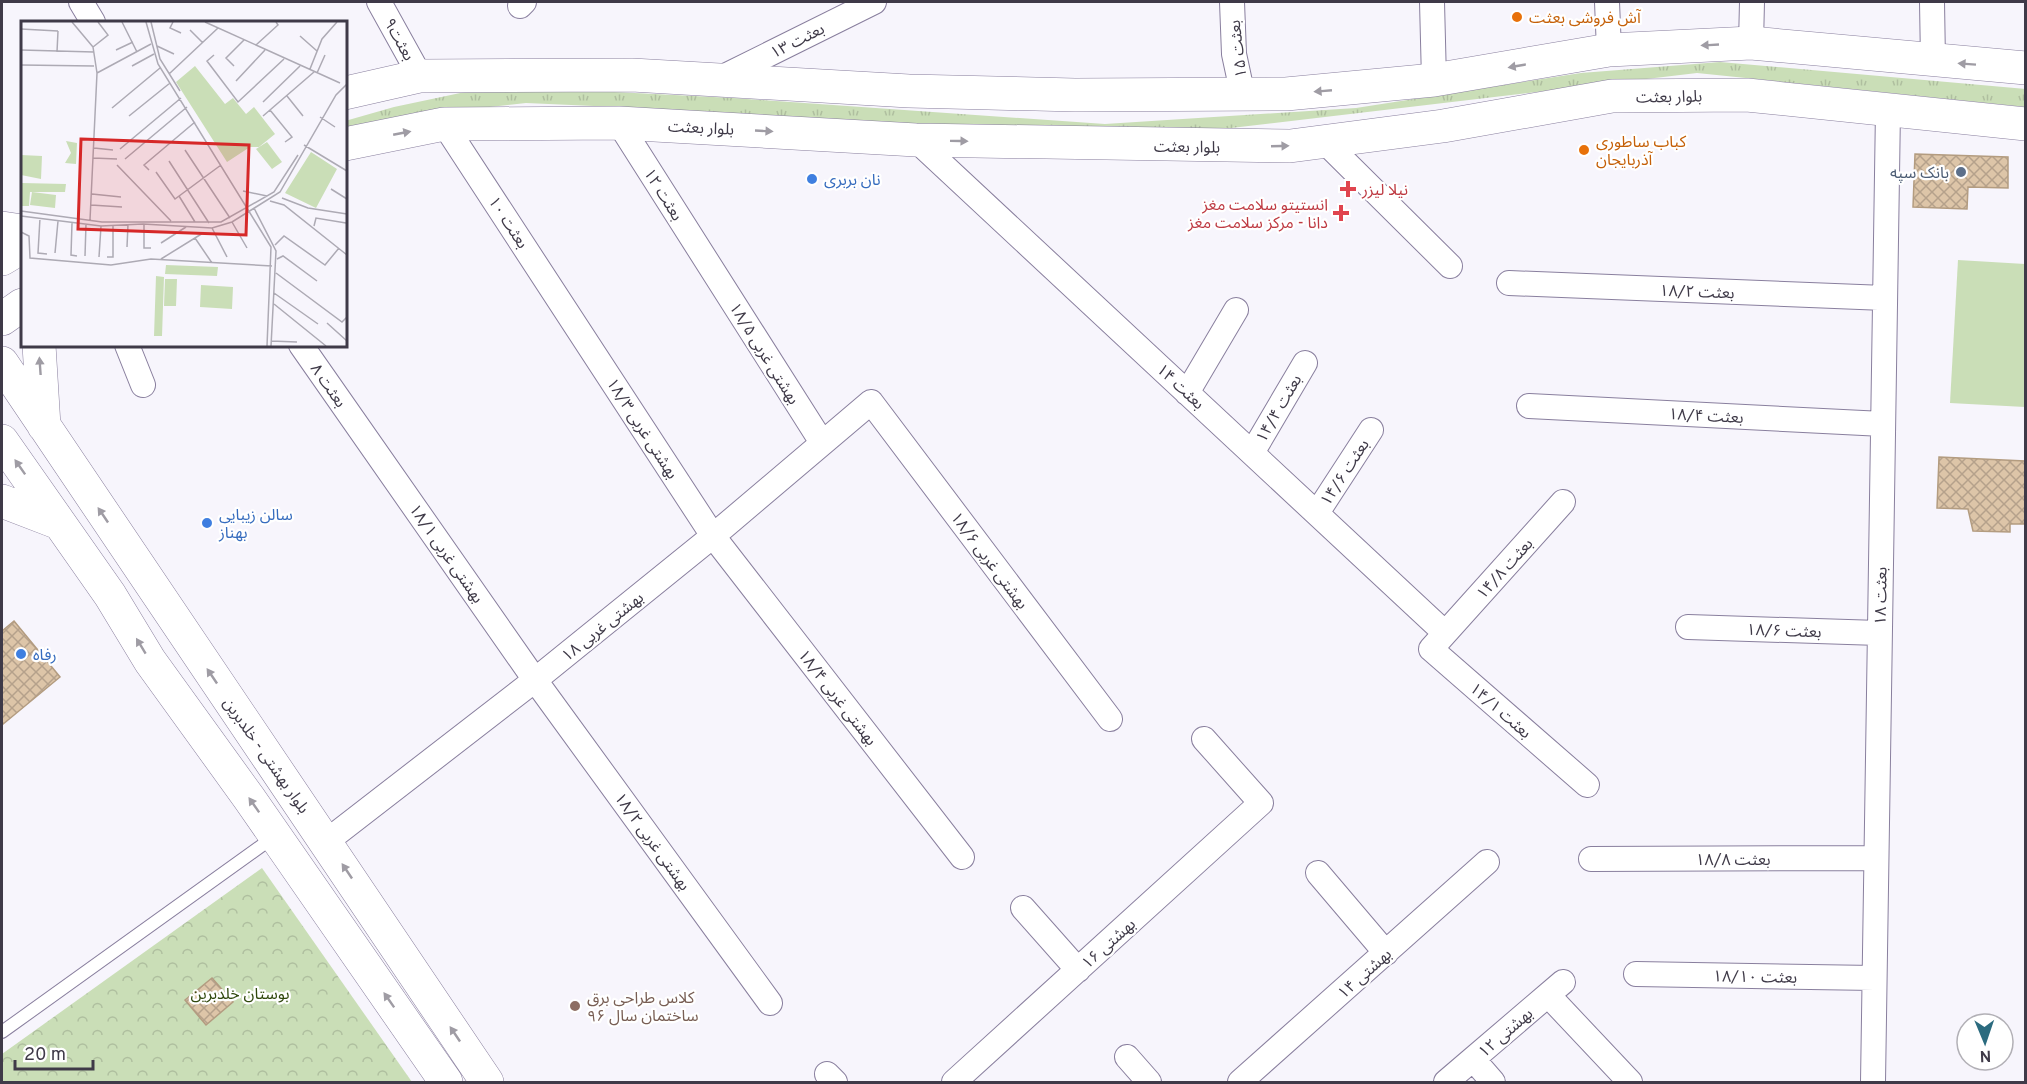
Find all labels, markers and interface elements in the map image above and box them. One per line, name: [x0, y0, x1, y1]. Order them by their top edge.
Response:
place label: آش فروشی بعثت: [1529, 9, 1642, 29]
marker: آش فروشی بعثت: [1510, 10, 1524, 24]
street label: بعثت۹: [379, 15, 418, 65]
street label: بعثت ۱۵: [1226, 19, 1252, 79]
street label: ۱۳ بعثت: [767, 20, 828, 64]
inset map: [21, 21, 346, 346]
one-way arrow: [1701, 41, 1720, 50]
one-way arrow: [1958, 59, 1977, 69]
one-way arrow: [1507, 62, 1526, 71]
one-way arrow: [1314, 86, 1333, 96]
street label: بلوار بعثت: [1636, 87, 1702, 109]
street label: بلوار بعثت: [667, 117, 734, 141]
one-way arrow: [755, 126, 774, 135]
one-way arrow: [393, 128, 412, 137]
place label: کباب ساطوری آذربایجان: [1596, 133, 1686, 171]
one-way arrow: [949, 136, 968, 145]
street label: بلوار بعثت: [1154, 137, 1220, 159]
one-way arrow: [1270, 141, 1289, 151]
marker: کباب ساطوری آذربایجان: [1577, 143, 1591, 157]
place label: بانک سپه: [1890, 164, 1949, 184]
street label: ۱۲ بعثت: [638, 165, 686, 225]
marker: بانک سپه: [1954, 165, 1968, 179]
place label: نان بربری: [824, 171, 881, 191]
marker: نان بربری: [805, 172, 819, 186]
marker: نیلا لیزر: [1339, 180, 1357, 198]
place label: نیلا لیزر: [1361, 181, 1408, 201]
street label: ۱۰ بعثت: [483, 193, 532, 253]
place label: انستیتو سلامت مغز دانا - مرکز سلامت مغز: [1187, 196, 1328, 234]
marker: انستیتو سلامت مغز دانا - مرکز سلامت مغز: [1332, 204, 1350, 222]
street label: ۱۸/۲ بعثت: [1659, 282, 1735, 304]
street label: بهشتی غربی ۱۸/۵: [724, 299, 803, 409]
one-way arrow: [35, 356, 45, 375]
street label: ۸ بعثت: [305, 360, 350, 412]
street label: بعثت ۱۴: [1152, 360, 1208, 415]
street label: ۱۴/۴ بعثت: [1252, 371, 1307, 447]
street label: بهشتی غربی ۱۸/۳: [601, 375, 681, 483]
street label: ۱۸/۴ بعثت: [1668, 405, 1744, 429]
street label: ۱۴/۶ بعثت: [1317, 436, 1375, 510]
one-way arrow: [14, 460, 26, 476]
street label: بهشتی غربی ۱۸/۱: [404, 501, 487, 608]
place label: سالن زیبایی بهناز: [218, 506, 293, 544]
one-way arrow: [98, 507, 109, 523]
street label: بهشتی غربی ۱۸/۶: [945, 509, 1031, 614]
marker: سالن زیبایی بهناز: [200, 516, 214, 530]
street label: ۱۴/۸ بعثت: [1473, 535, 1538, 604]
street label: بعثت ۱۸: [1871, 567, 1893, 625]
street label: بهشتی غربی ۱۸: [558, 588, 648, 667]
street label: ۱۸/۶ بعثت: [1746, 621, 1822, 643]
one-way arrow: [136, 638, 147, 654]
place label: رفاه: [33, 646, 57, 666]
street label: بهشتی غربی ۱۸/۴: [793, 646, 880, 750]
marker: رفاه: [14, 647, 28, 661]
one-way arrow: [207, 668, 218, 684]
street label: ۱۴/۱ بعثت: [1465, 679, 1535, 744]
street label: بلوار بهشتی - خلدبرین: [218, 694, 313, 818]
street label: بهشتی غربی ۱۸/۲: [609, 789, 694, 895]
one-way arrow: [249, 797, 260, 813]
street label: ۱۸/۸ بعثت: [1695, 851, 1771, 871]
one-way arrow: [341, 863, 352, 880]
street label: ۱۶ بهشتی: [1078, 915, 1140, 974]
street label: ۱۴ بهشتی: [1334, 945, 1396, 1004]
street label: ۱۸/۱۰ بعثت: [1713, 967, 1797, 989]
park label: بوستان خلدبرین: [190, 985, 290, 1005]
place label: کلاس طراحی برق ساختمان سال ۹۶: [587, 989, 699, 1027]
one-way arrow: [383, 992, 395, 1008]
marker: کلاس طراحی برق ساختمان سال ۹۶: [568, 999, 582, 1013]
street label: ۱۲ بهشتی: [1475, 1004, 1538, 1063]
north arrow: [1955, 1012, 2015, 1072]
one-way arrow: [449, 1026, 461, 1042]
scale bar: [15, 1033, 93, 1071]
text: 20 m: [24, 1044, 66, 1067]
text: N: [1979, 1045, 1992, 1065]

